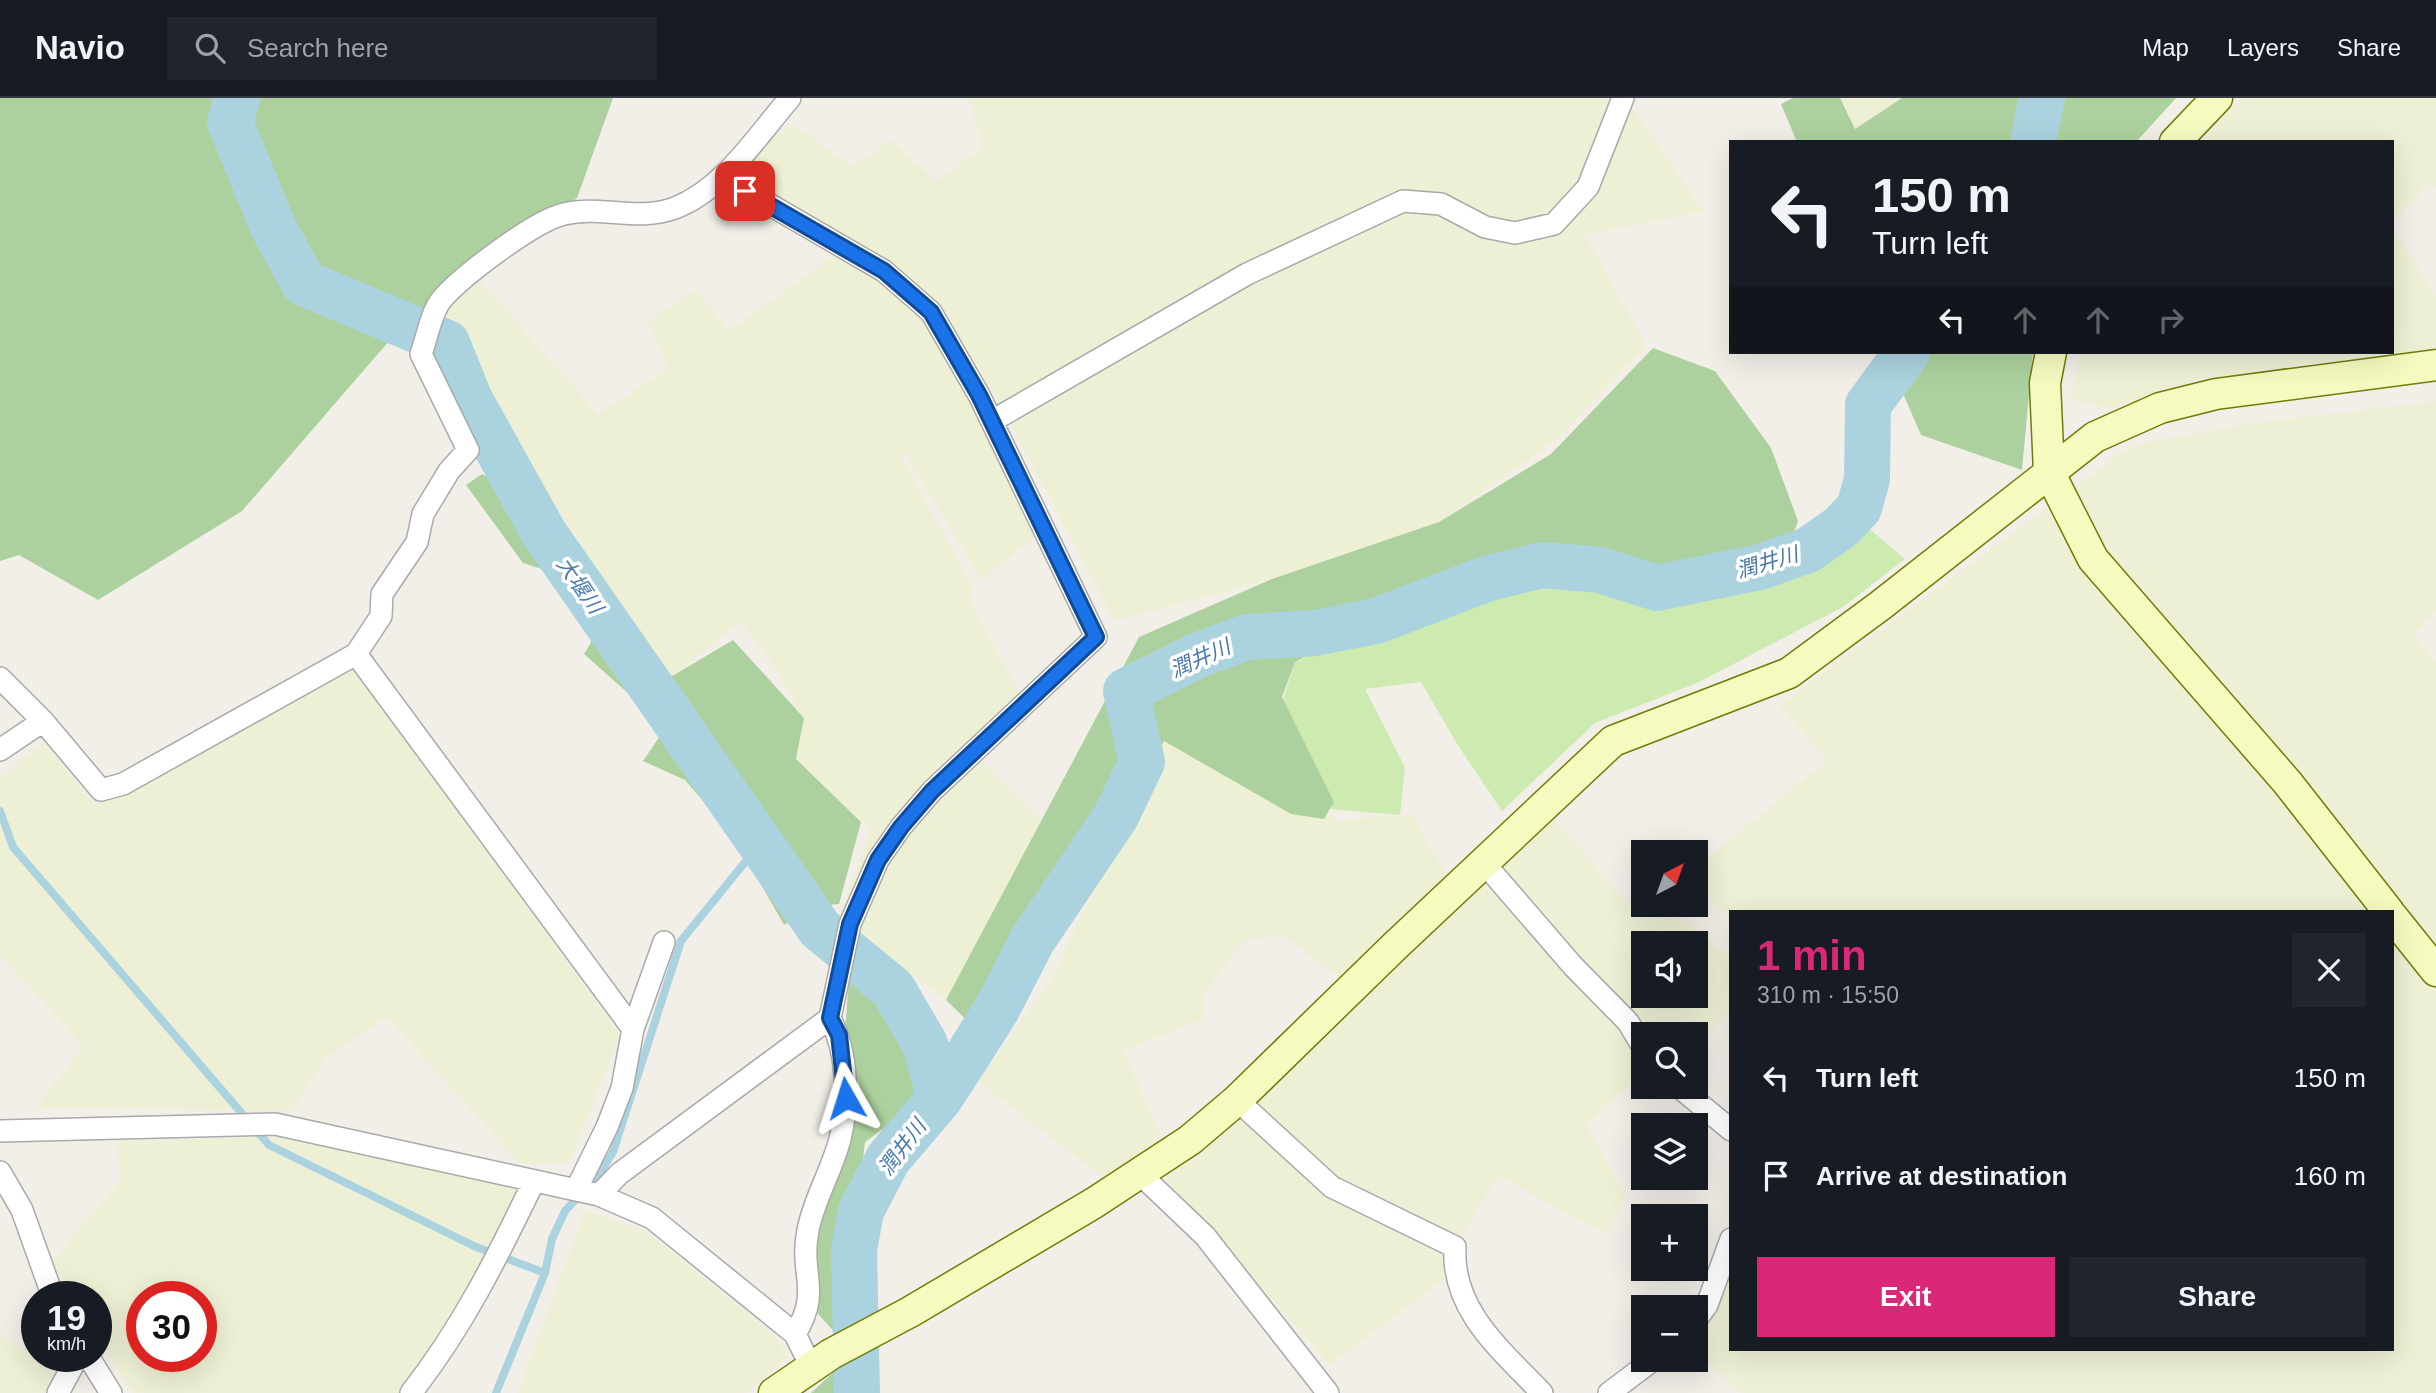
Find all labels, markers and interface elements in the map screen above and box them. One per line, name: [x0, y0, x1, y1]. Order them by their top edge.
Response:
search box: [167, 17, 657, 80]
text: Navio: [35, 29, 125, 66]
icon: search: [191, 29, 229, 67]
text: Search here: [247, 33, 389, 63]
text: Map: [2142, 34, 2189, 61]
text: Layers: [2227, 34, 2299, 61]
text: Share: [2337, 34, 2401, 61]
pin: [715, 161, 775, 221]
icon: left: [1757, 168, 1848, 259]
text: 150 m: [1872, 168, 2011, 222]
icon: arrive: [726, 172, 764, 210]
text: Turn left: [1872, 225, 1988, 261]
icon: left: [1933, 301, 1971, 339]
icon: ahead: [2006, 301, 2044, 339]
icon: ahead: [2079, 301, 2117, 339]
icon: right: [2152, 301, 2190, 339]
water label: 潤井川: [1734, 542, 1802, 582]
water label: 大堰川: [553, 553, 609, 619]
water label: 潤井川: [1167, 634, 1235, 681]
north arrow: [1631, 840, 1708, 917]
map controls: [1631, 840, 1708, 1372]
button: sound: [1631, 931, 1708, 1008]
text: 1 min: [1757, 932, 1867, 979]
button: close: [2292, 933, 2366, 1007]
text: 310 m · 15:50: [1757, 982, 1899, 1008]
button: search: [1631, 1022, 1708, 1099]
icon: left: [1757, 1059, 1795, 1097]
position arrow: [809, 1061, 883, 1135]
text: Turn left: [1816, 1063, 1918, 1093]
text: 150 m: [2294, 1063, 2366, 1093]
water label: 潤井川: [874, 1113, 931, 1179]
button: layers: [1631, 1113, 1708, 1190]
icon: arrive: [1757, 1157, 1795, 1195]
text: Arrive at destination: [1816, 1161, 2067, 1191]
text: 160 m: [2294, 1161, 2366, 1191]
button: +: [1631, 1204, 1708, 1281]
button: Exit: [1757, 1257, 2055, 1337]
button: Share: [2069, 1257, 2366, 1337]
speed limit sign: 30: [126, 1281, 217, 1372]
button: −: [1631, 1295, 1708, 1372]
text: 19: [47, 1298, 86, 1337]
text: km/h: [47, 1334, 86, 1354]

